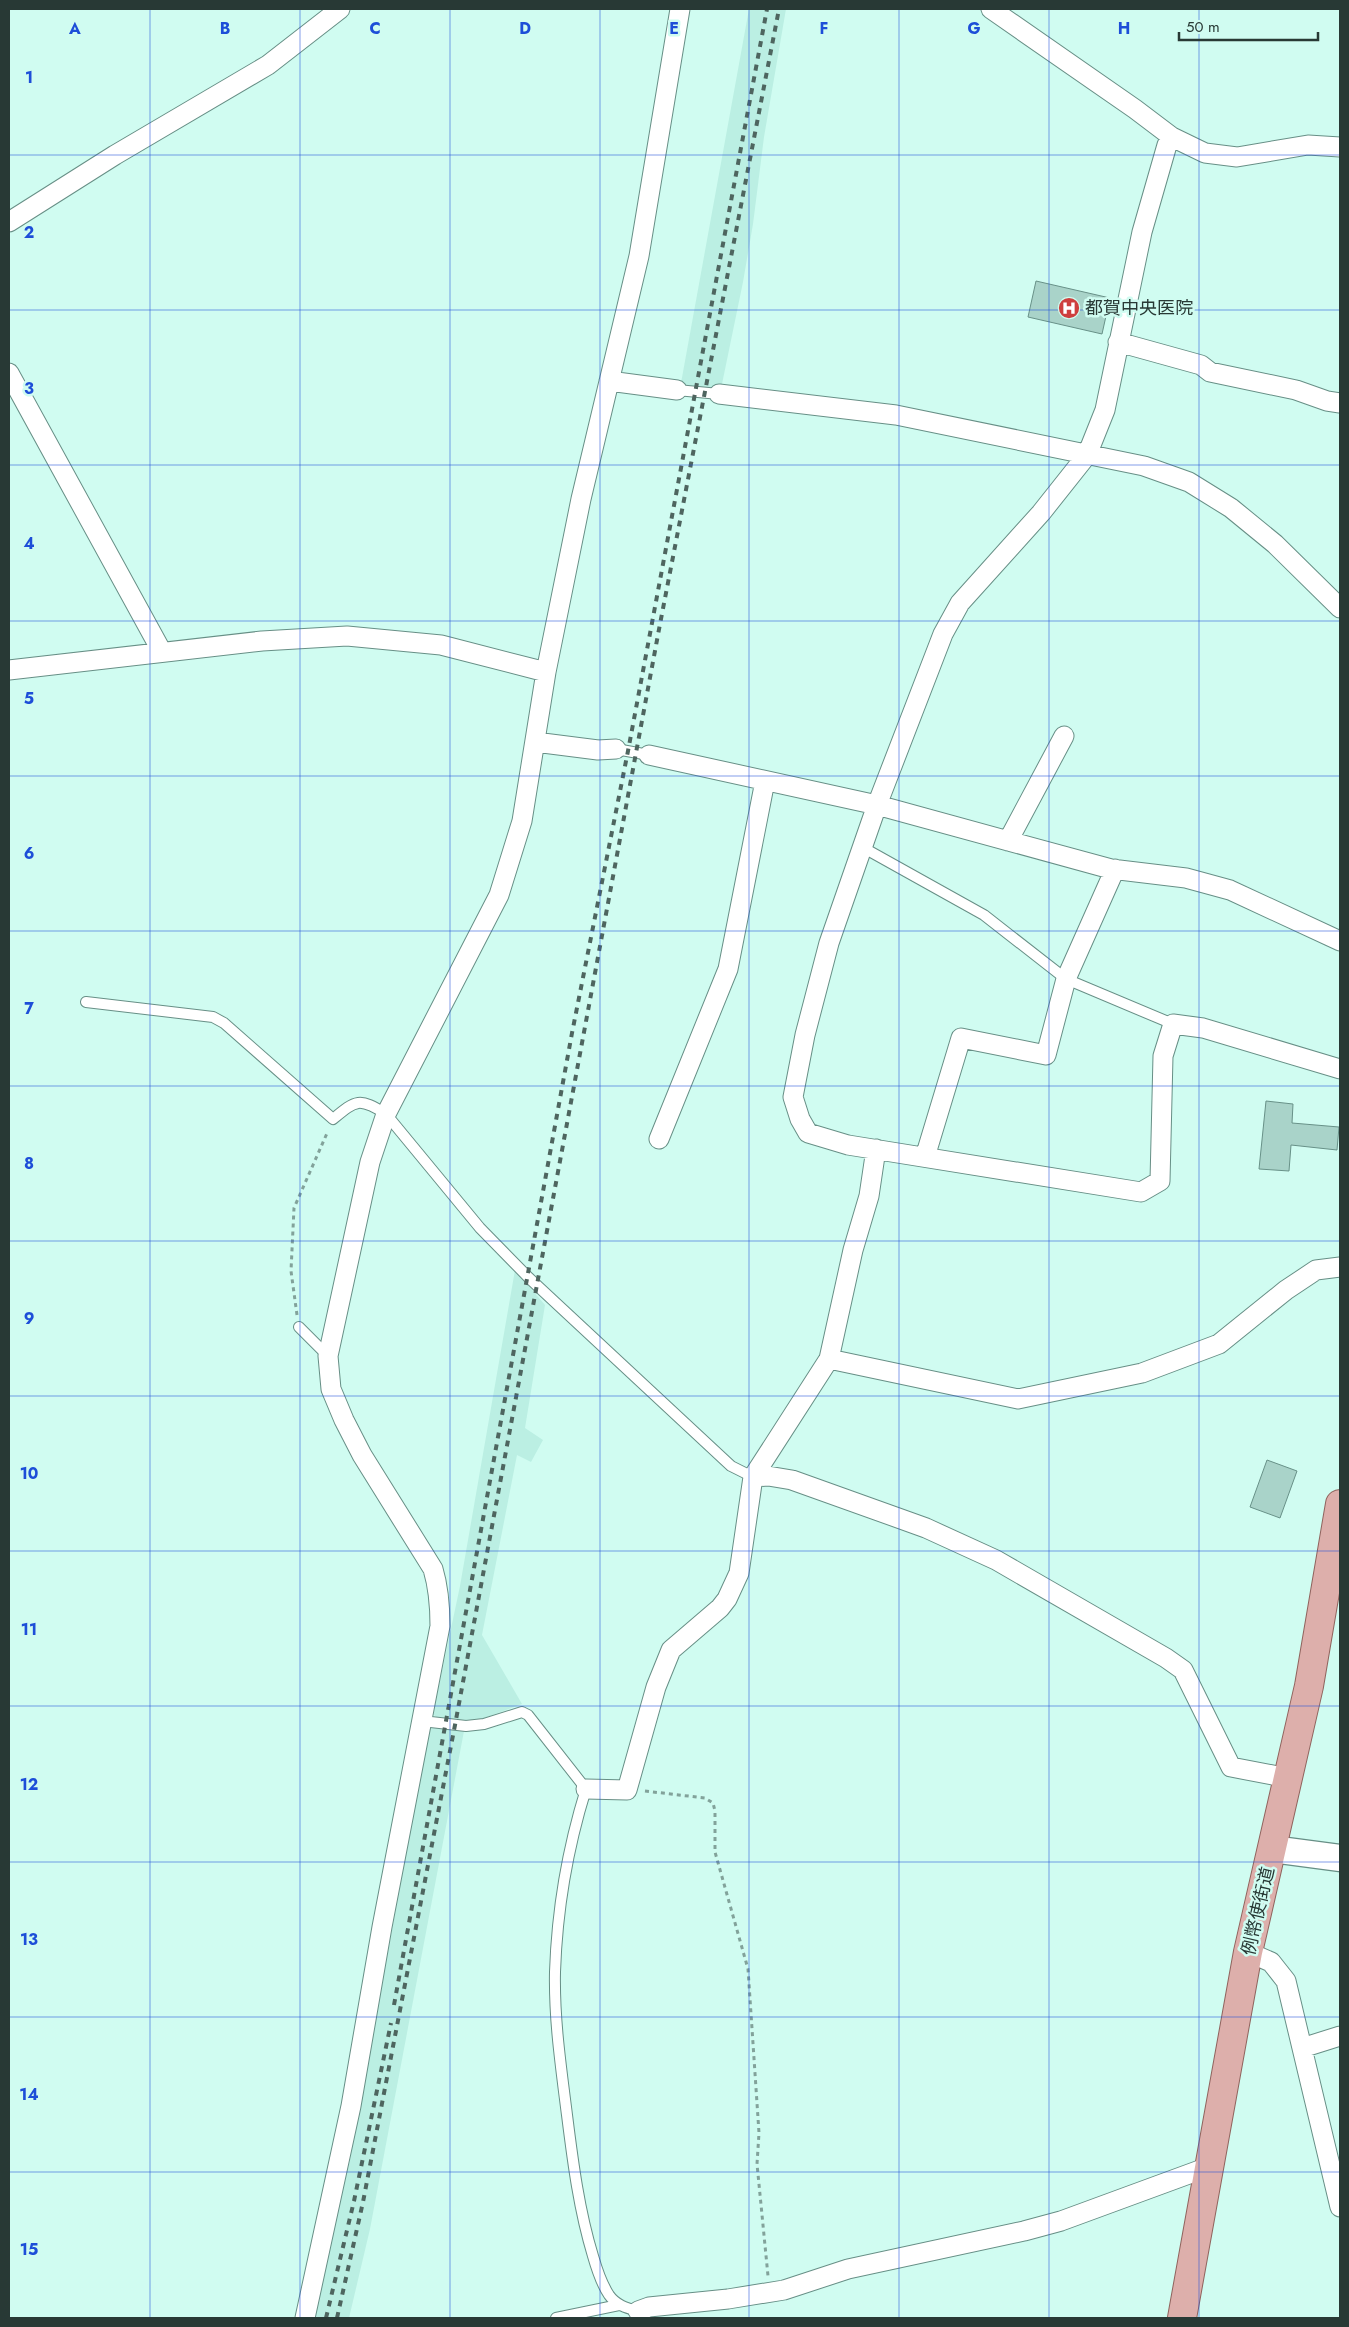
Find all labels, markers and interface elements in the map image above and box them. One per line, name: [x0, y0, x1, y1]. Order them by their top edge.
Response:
scale bar: [1179, 10, 1318, 42]
text: 50 m: [1186, 16, 1220, 38]
text: A: [68, 17, 81, 40]
text: B: [220, 17, 230, 40]
text: C: [369, 17, 381, 40]
text: D: [519, 17, 531, 40]
text: E: [669, 17, 679, 40]
text: F: [820, 17, 828, 40]
text: G: [967, 17, 981, 40]
text: H: [1118, 17, 1130, 40]
text: 1: [25, 66, 33, 89]
text: 2: [24, 221, 34, 244]
place label: 都賀中央医院: [1085, 295, 1193, 321]
hospital icon: 都賀中央医院: [1057, 296, 1081, 320]
text: 3: [24, 377, 34, 400]
text: 4: [23, 532, 35, 555]
text: 5: [24, 687, 34, 710]
text: 6: [24, 842, 34, 865]
text: 7: [24, 997, 34, 1020]
text: 8: [24, 1152, 34, 1175]
text: 9: [24, 1307, 34, 1330]
text: 10: [20, 1462, 38, 1485]
text: 11: [21, 1618, 37, 1641]
text: 12: [20, 1773, 38, 1796]
street label: 例幣使街道: [1235, 1864, 1281, 1958]
text: 13: [20, 1928, 38, 1951]
text: 14: [19, 2083, 39, 2106]
text: 15: [20, 2238, 38, 2261]

